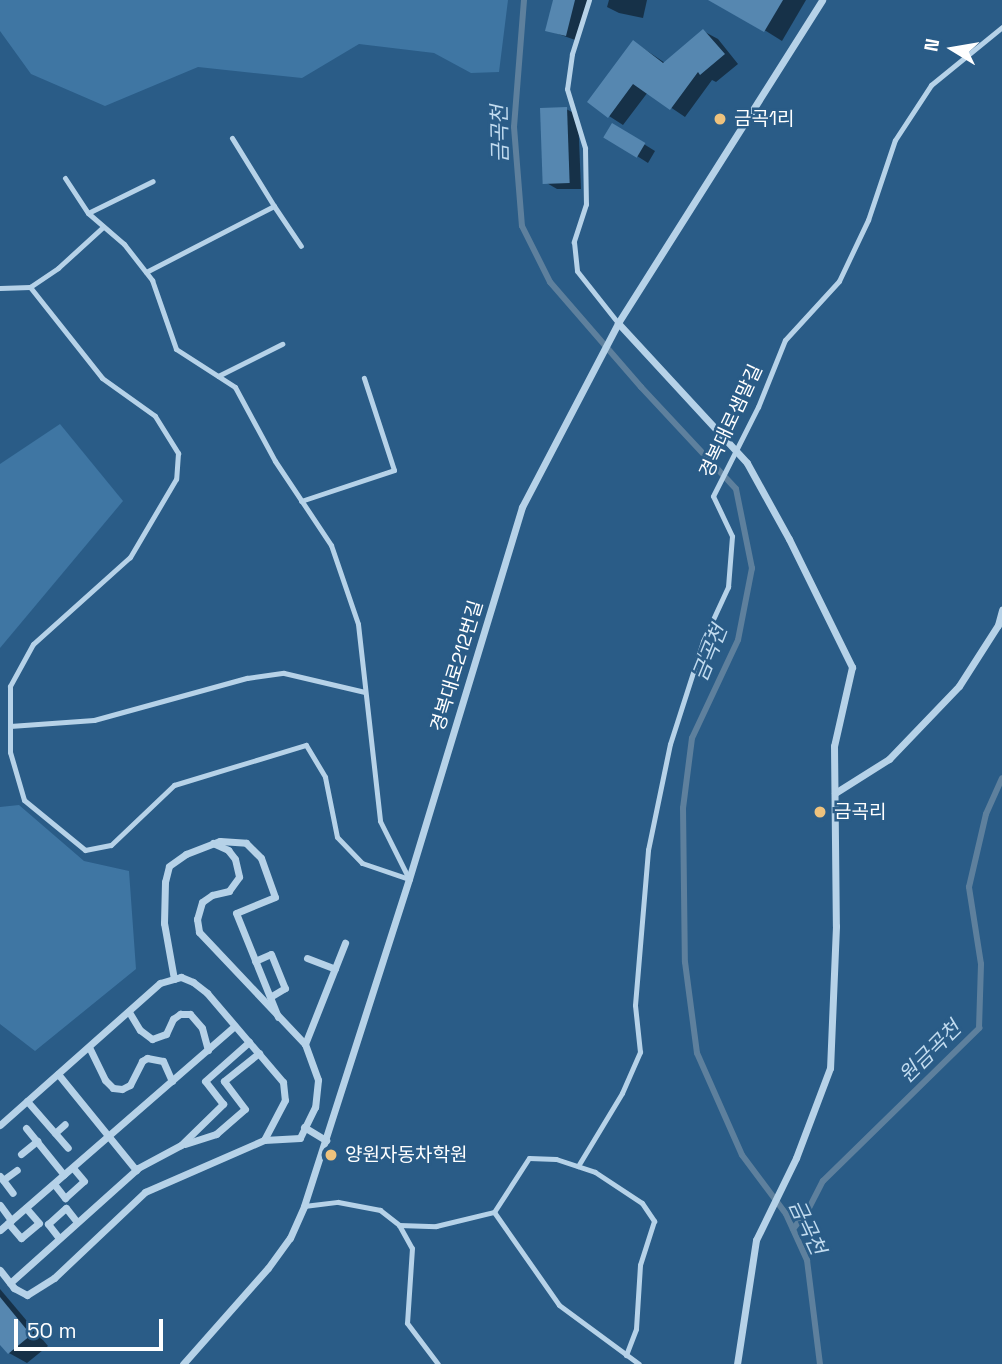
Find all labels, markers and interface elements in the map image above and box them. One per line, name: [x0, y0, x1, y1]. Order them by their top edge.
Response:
north arrow: [918, 14, 988, 84]
text: N: [918, 36, 945, 54]
water label: 금곡천: [487, 105, 513, 163]
place label: 금곡1리: [734, 108, 794, 130]
marker: 금곡1리: [712, 111, 728, 127]
street label: 경복대로샘말길: [695, 361, 767, 481]
street label: 경복대로212번길: [426, 598, 488, 734]
water label: 금곡천: [687, 621, 733, 685]
place label: 금곡리: [834, 801, 886, 823]
marker: 금곡리: [812, 804, 828, 820]
water label: 원금곡천: [894, 1016, 966, 1088]
place label: 양원자동차학원: [345, 1144, 467, 1166]
marker: 양원자동차학원: [323, 1147, 339, 1163]
water label: 금곡천: [783, 1195, 831, 1259]
scale bar: [18, 1304, 166, 1348]
text: 50 m: [27, 1317, 77, 1344]

